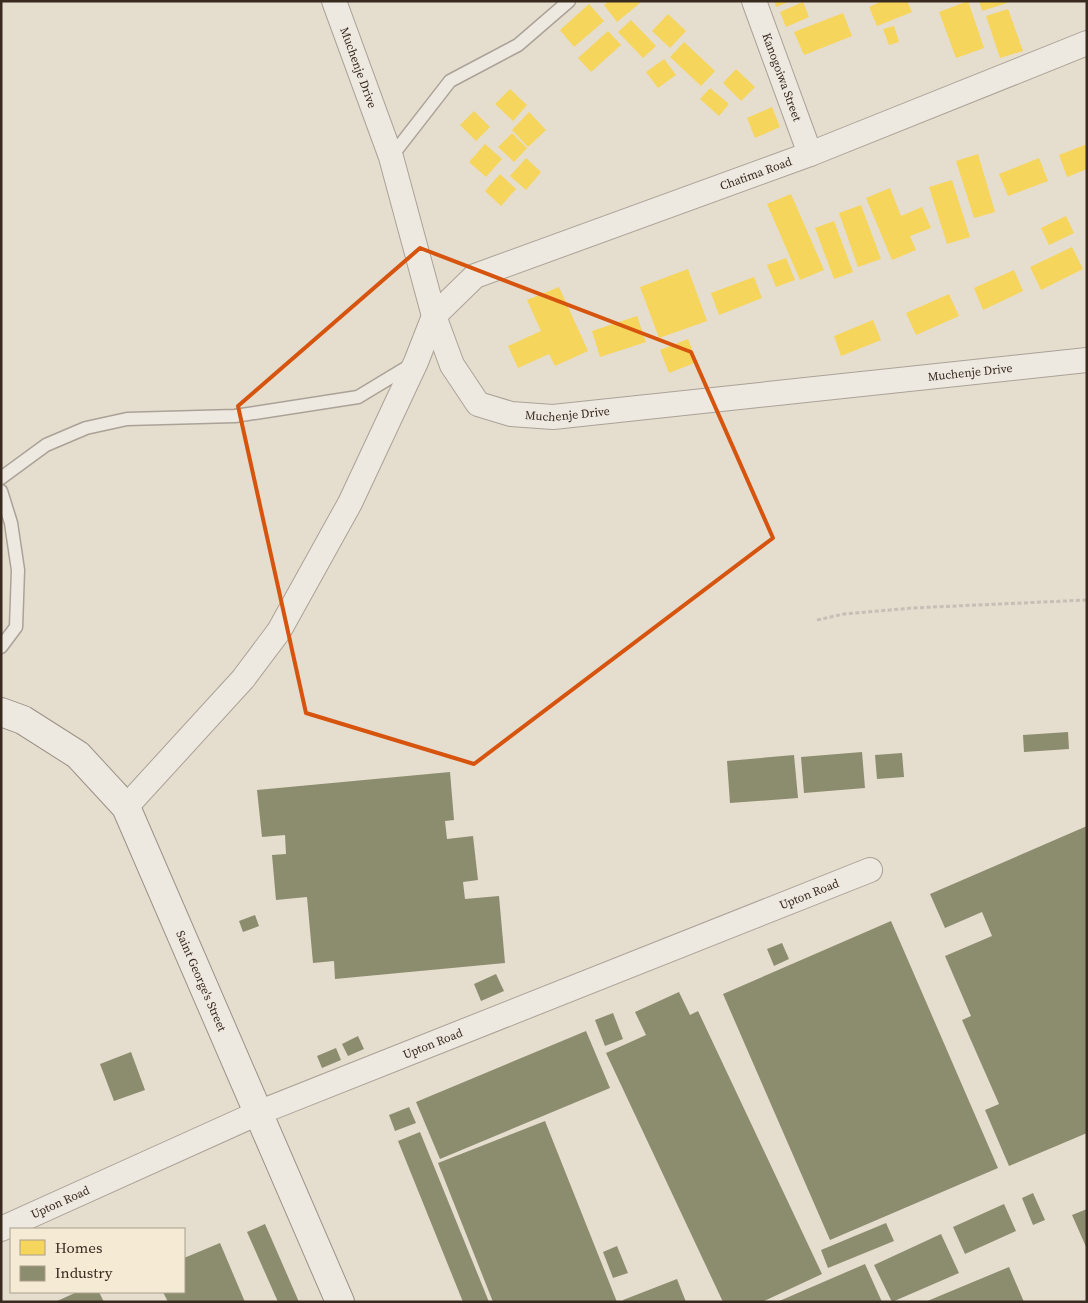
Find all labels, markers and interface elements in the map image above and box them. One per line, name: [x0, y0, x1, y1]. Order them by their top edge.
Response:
street label: Muchenje Drive: [336, 25, 380, 110]
street label: Kanogoiwa Street: [758, 31, 805, 124]
street label: Chatima Road: [718, 153, 794, 194]
street label: Muchenje Drive: [927, 360, 1013, 385]
street label: Muchenje Drive: [525, 403, 611, 425]
street label: Upton Road: [777, 875, 842, 913]
street label: Saint George's Street: [172, 928, 230, 1034]
street label: Upton Road: [401, 1024, 465, 1063]
street label: Upton Road: [28, 1182, 92, 1222]
legend: [10, 1228, 185, 1293]
text: Homes: [55, 1237, 102, 1258]
text: Industry: [55, 1262, 113, 1283]

